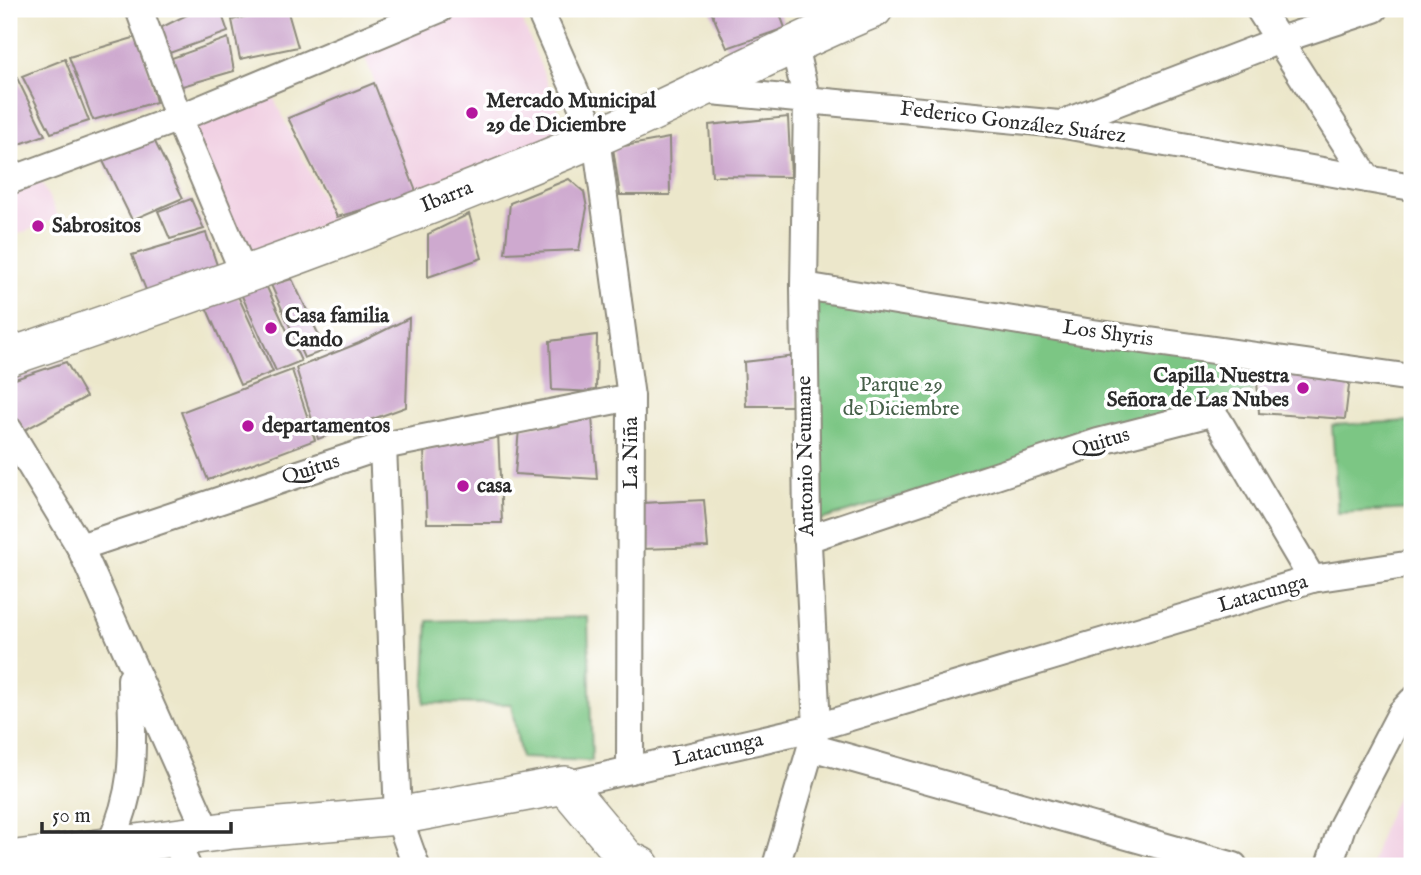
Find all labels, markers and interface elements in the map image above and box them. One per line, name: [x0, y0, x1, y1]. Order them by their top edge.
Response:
place label: Mercado Municipal 29 de Diciembre: [486, 88, 657, 139]
street label: Federico González Suárez: [899, 96, 1128, 150]
marker: Mercado Municipal 29 de Diciembre: [464, 105, 480, 121]
street label: Ibarra: [417, 174, 478, 220]
place label: Sabrositos: [52, 213, 141, 240]
marker: Sabrositos: [30, 218, 46, 234]
place label: Casa familia Cando: [285, 303, 390, 354]
street label: Los Shyris: [1061, 314, 1155, 354]
marker: Casa familia Cando: [263, 320, 279, 336]
place label: Capilla Nuestra Señora de Las Nubes: [1107, 363, 1290, 414]
park label: Parque 29 de Diciembre: [843, 372, 960, 423]
street label: Antonio Neumane: [791, 375, 821, 538]
marker: Capilla Nuestra Señora de Las Nubes: [1295, 380, 1311, 396]
place label: departamentos: [262, 413, 390, 440]
street label: La Niña: [618, 416, 645, 489]
marker: departamentos: [240, 418, 256, 434]
street label: Quitus: [1069, 421, 1133, 465]
street label: Quitus: [279, 448, 343, 492]
place label: casa: [477, 473, 512, 500]
marker: casa: [455, 478, 471, 494]
street label: Latacunga: [1215, 568, 1312, 620]
street label: Latacunga: [670, 726, 767, 773]
scale bar: [42, 791, 231, 835]
text: 50 m: [52, 803, 91, 830]

